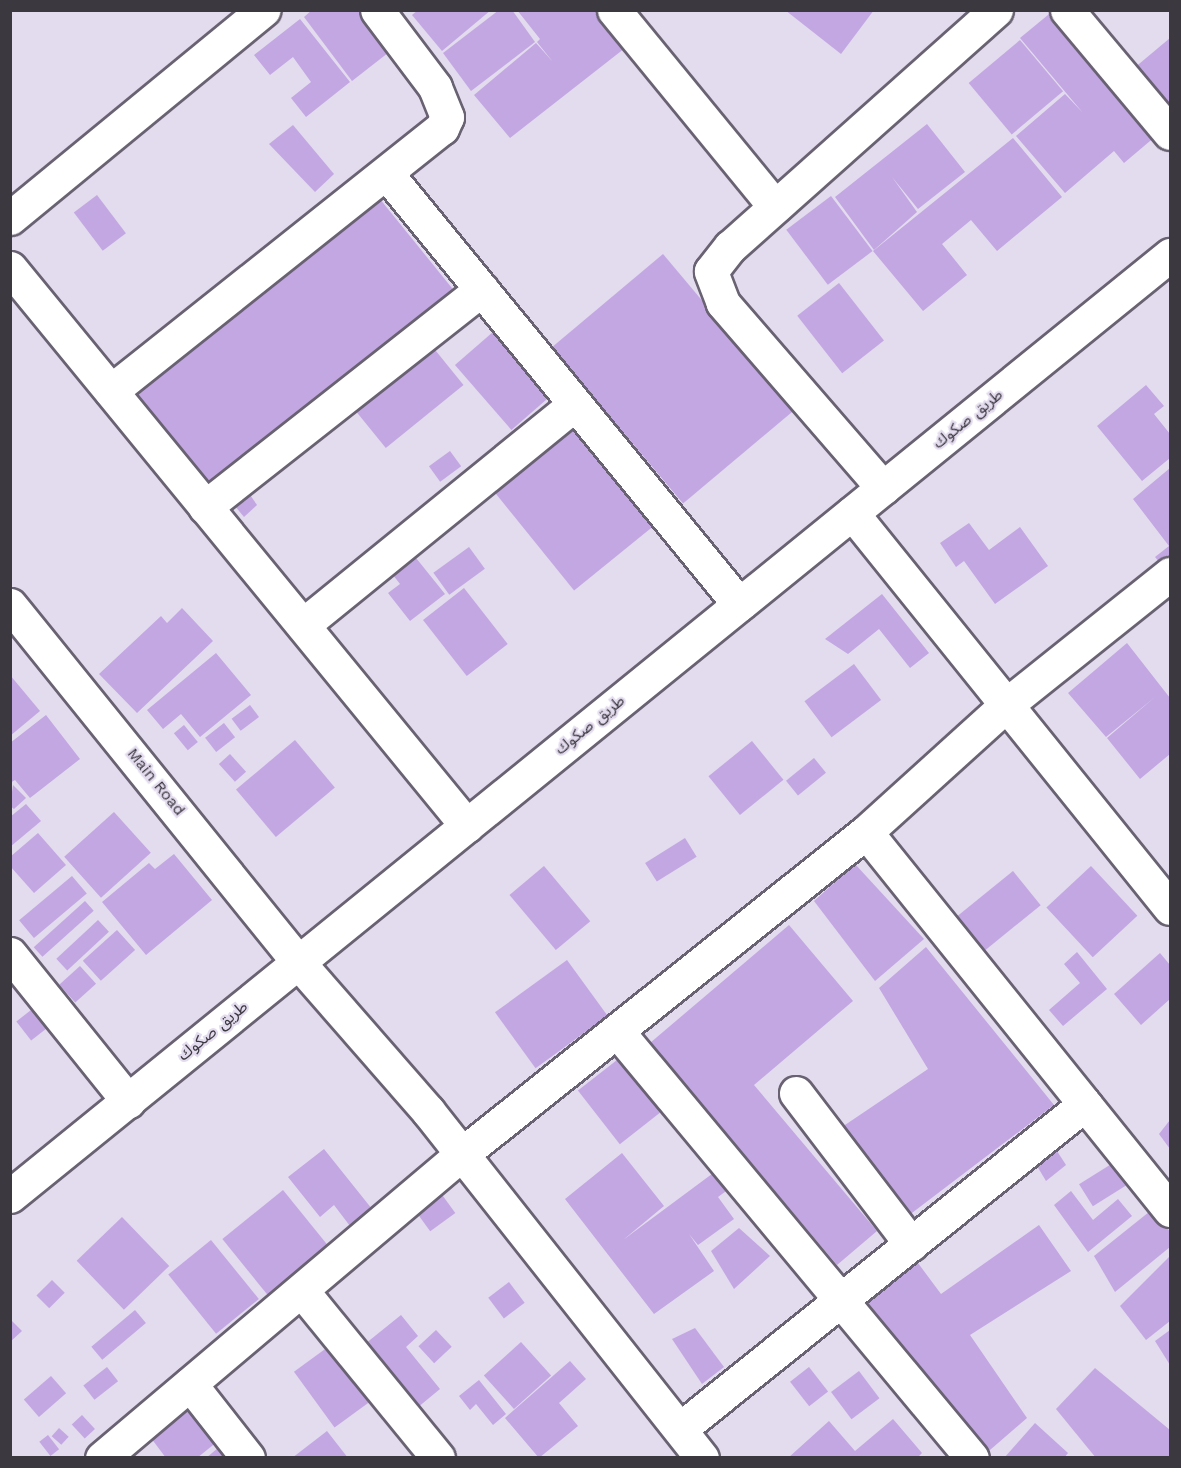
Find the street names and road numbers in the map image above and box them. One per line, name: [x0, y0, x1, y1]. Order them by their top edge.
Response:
street label: طريق صكوك: [929, 385, 1007, 453]
street label: طريق صكوك: [551, 691, 629, 759]
street label: Main Road: [123, 744, 189, 820]
street label: طريق صكوك: [174, 997, 252, 1065]

